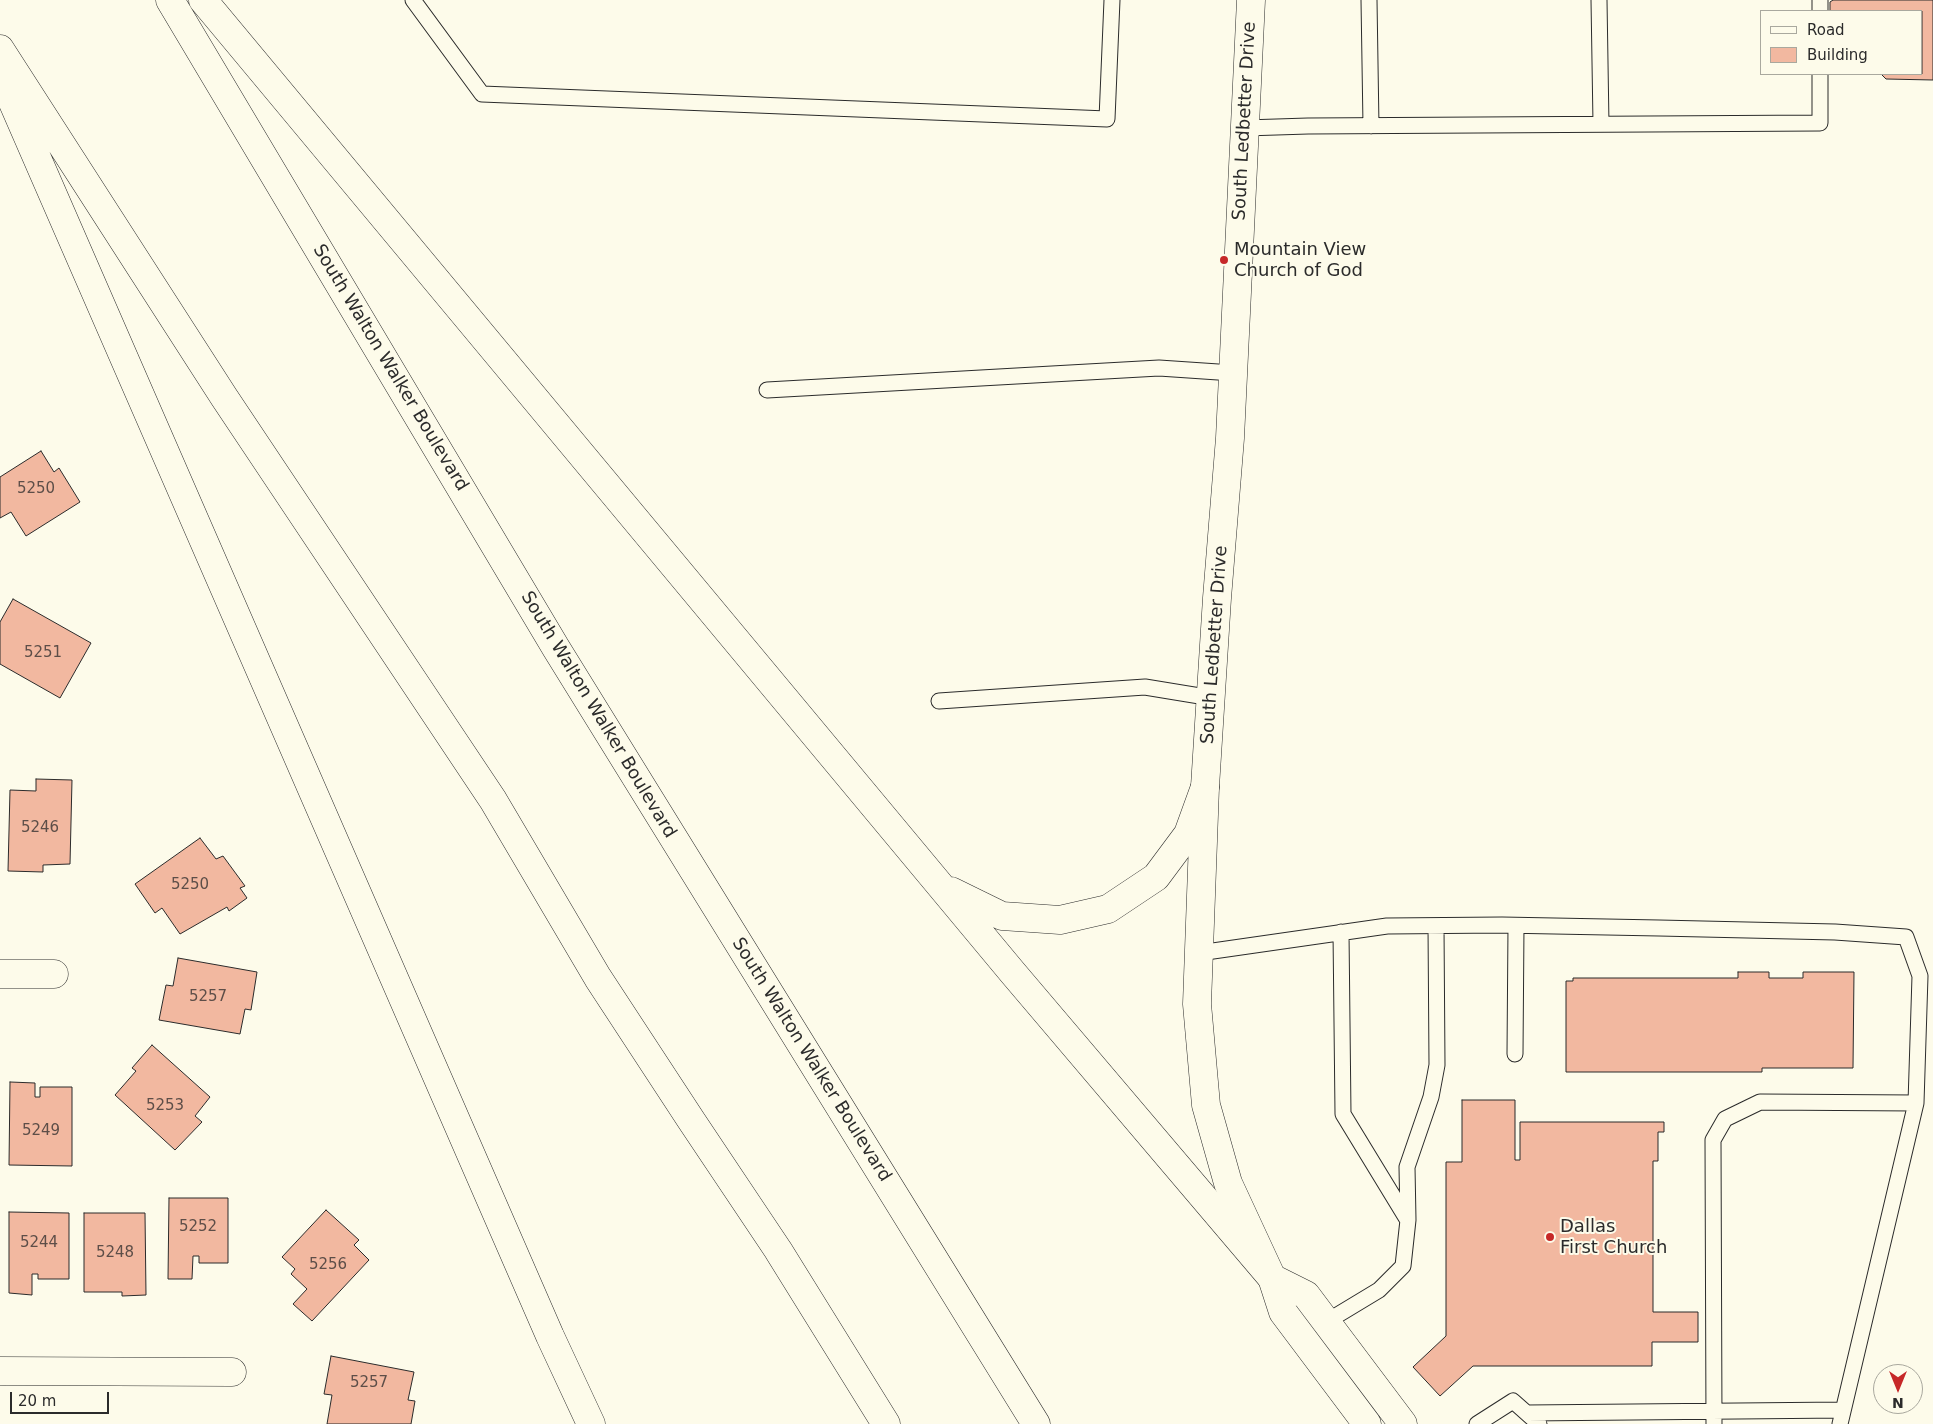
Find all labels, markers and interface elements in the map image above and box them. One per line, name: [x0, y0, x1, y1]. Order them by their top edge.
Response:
legend: [1760, 10, 1923, 75]
street label: South Ledbetter Drive: [1229, 21, 1261, 221]
text: Road: [1807, 21, 1845, 39]
text: Building: [1807, 46, 1868, 64]
place label: Mountain View Church of God: [1234, 239, 1366, 282]
street label: South Walton Walker Boulevard: [308, 241, 472, 495]
marker: Mountain View Church of God: [1218, 254, 1230, 266]
house number: 5250: [17, 480, 55, 498]
street label: South Ledbetter Drive: [1197, 545, 1233, 745]
street label: South Walton Walker Boulevard: [516, 588, 680, 842]
house number: 5251: [24, 644, 62, 662]
house number: 5246: [21, 819, 59, 837]
house number: 5250: [171, 876, 209, 894]
street label: South Walton Walker Boulevard: [727, 934, 895, 1186]
house number: 5257: [189, 988, 227, 1006]
house number: 5253: [146, 1097, 184, 1115]
house number: 5249: [22, 1122, 60, 1140]
place label: Dallas First Church: [1560, 1216, 1667, 1258]
house number: 5252: [179, 1218, 217, 1236]
marker: Dallas First Church: [1544, 1231, 1556, 1243]
house number: 5244: [20, 1234, 58, 1252]
house number: 5248: [96, 1244, 134, 1262]
house number: 5256: [309, 1256, 347, 1274]
north arrow: [1873, 1364, 1923, 1414]
house number: 5257: [350, 1374, 388, 1392]
scale bar: [12, 1382, 111, 1414]
text: 20 m: [18, 1392, 56, 1410]
text: N: [1892, 1395, 1904, 1411]

